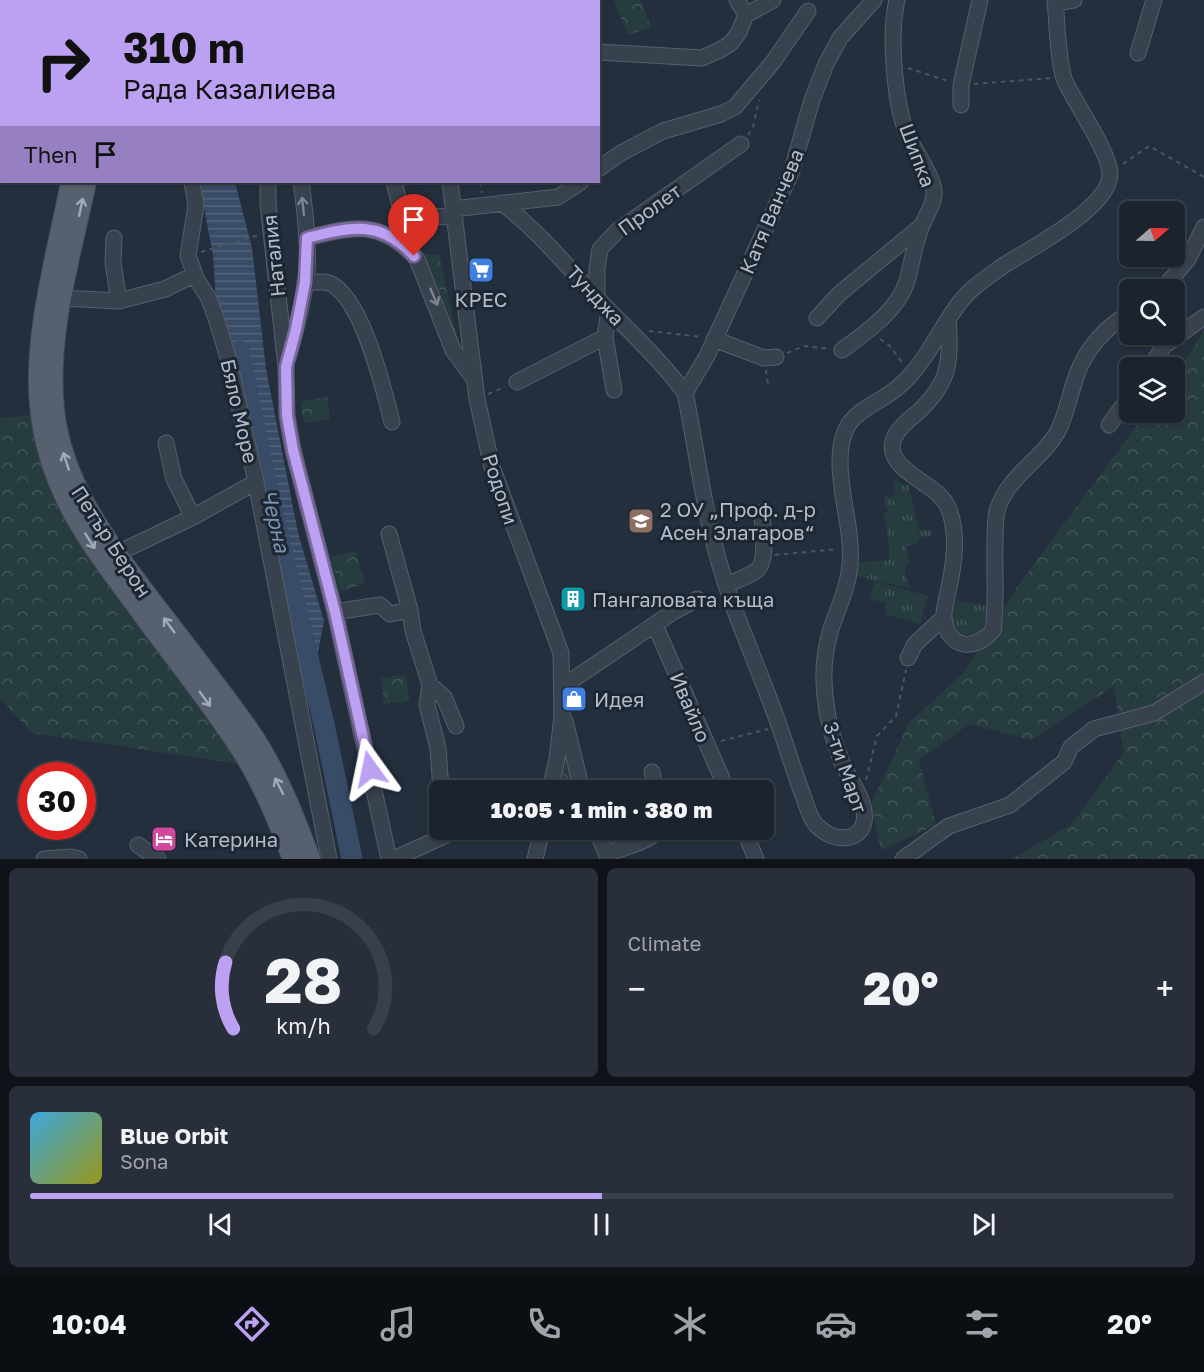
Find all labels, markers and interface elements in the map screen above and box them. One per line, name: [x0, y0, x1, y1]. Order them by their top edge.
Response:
text: 310 m: [123, 22, 245, 72]
icon: right: [24, 24, 102, 102]
text: Рада Казалиева: [123, 73, 336, 105]
street label: Шипка: [895, 120, 941, 190]
icon: arrive: [89, 138, 122, 171]
text: Then: [24, 141, 77, 168]
street label: Катя Ванчева: [734, 145, 808, 277]
street label: Пролет: [613, 178, 685, 240]
pin: [388, 194, 439, 256]
one-way arrow: [298, 197, 309, 216]
one-way arrow: [76, 198, 87, 218]
north arrow: [1119, 201, 1185, 267]
map controls: [1119, 201, 1185, 423]
icon: arrive: [397, 203, 430, 236]
street label: Наталия: [257, 214, 289, 298]
supermarket icon: КРЕС: [466, 255, 496, 285]
street label: Тунджа: [562, 260, 630, 330]
button: search: [1119, 279, 1185, 345]
place label: КРЕС: [455, 287, 507, 311]
one-way arrow: [428, 288, 440, 306]
street label: Бяло Море: [216, 357, 264, 465]
button: layers: [1119, 357, 1185, 423]
street label: Родопи: [478, 451, 524, 527]
one-way arrow: [59, 452, 70, 471]
street label: Петър Берон: [67, 481, 157, 601]
water label: Черна: [256, 487, 296, 556]
place label: 2 ОУ „Проф. д-р Асен Златаров“: [660, 497, 816, 544]
school or university icon: 2 ОУ „Проф. д-р Асен Златаров“: [626, 506, 656, 536]
one-way arrow: [84, 533, 96, 549]
building icon: Пангаловата къща: [558, 584, 588, 614]
place label: Пангаловата къща: [592, 587, 774, 611]
one-way arrow: [163, 618, 176, 634]
street label: Ивайло: [666, 668, 716, 746]
shop icon: Идея: [559, 684, 589, 714]
place label: Идея: [594, 687, 644, 711]
one-way arrow: [199, 690, 211, 706]
street label: 3-ти Март: [819, 718, 873, 816]
position arrow: [338, 737, 402, 801]
speed limit sign: 30: [18, 762, 96, 840]
one-way arrow: [273, 777, 285, 795]
text: 10:05 · 1 min · 380 m: [491, 796, 712, 823]
hotel icon: Катерина: [149, 824, 179, 854]
place label: Катерина: [184, 827, 278, 851]
text: Climate: [628, 931, 701, 955]
text: 28: [264, 942, 342, 1017]
text: 20°: [863, 961, 938, 1015]
text: −: [628, 969, 646, 1008]
text: +: [1156, 969, 1174, 1008]
text: km/h: [276, 1014, 331, 1040]
text: Blue Orbit: [120, 1122, 228, 1149]
text: Sona: [120, 1149, 168, 1173]
icon: previous: [204, 1208, 237, 1241]
icon: pause: [585, 1208, 618, 1241]
icon: next: [967, 1208, 1000, 1241]
icon: directions: [231, 1303, 273, 1345]
icon: music: [377, 1303, 419, 1345]
icon: phone: [523, 1303, 565, 1345]
icon: climate: [669, 1303, 711, 1345]
icon: car: [815, 1303, 857, 1345]
icon: filters: [961, 1303, 1003, 1345]
text: 10:04: [52, 1308, 127, 1340]
text: 20°: [1107, 1308, 1152, 1340]

